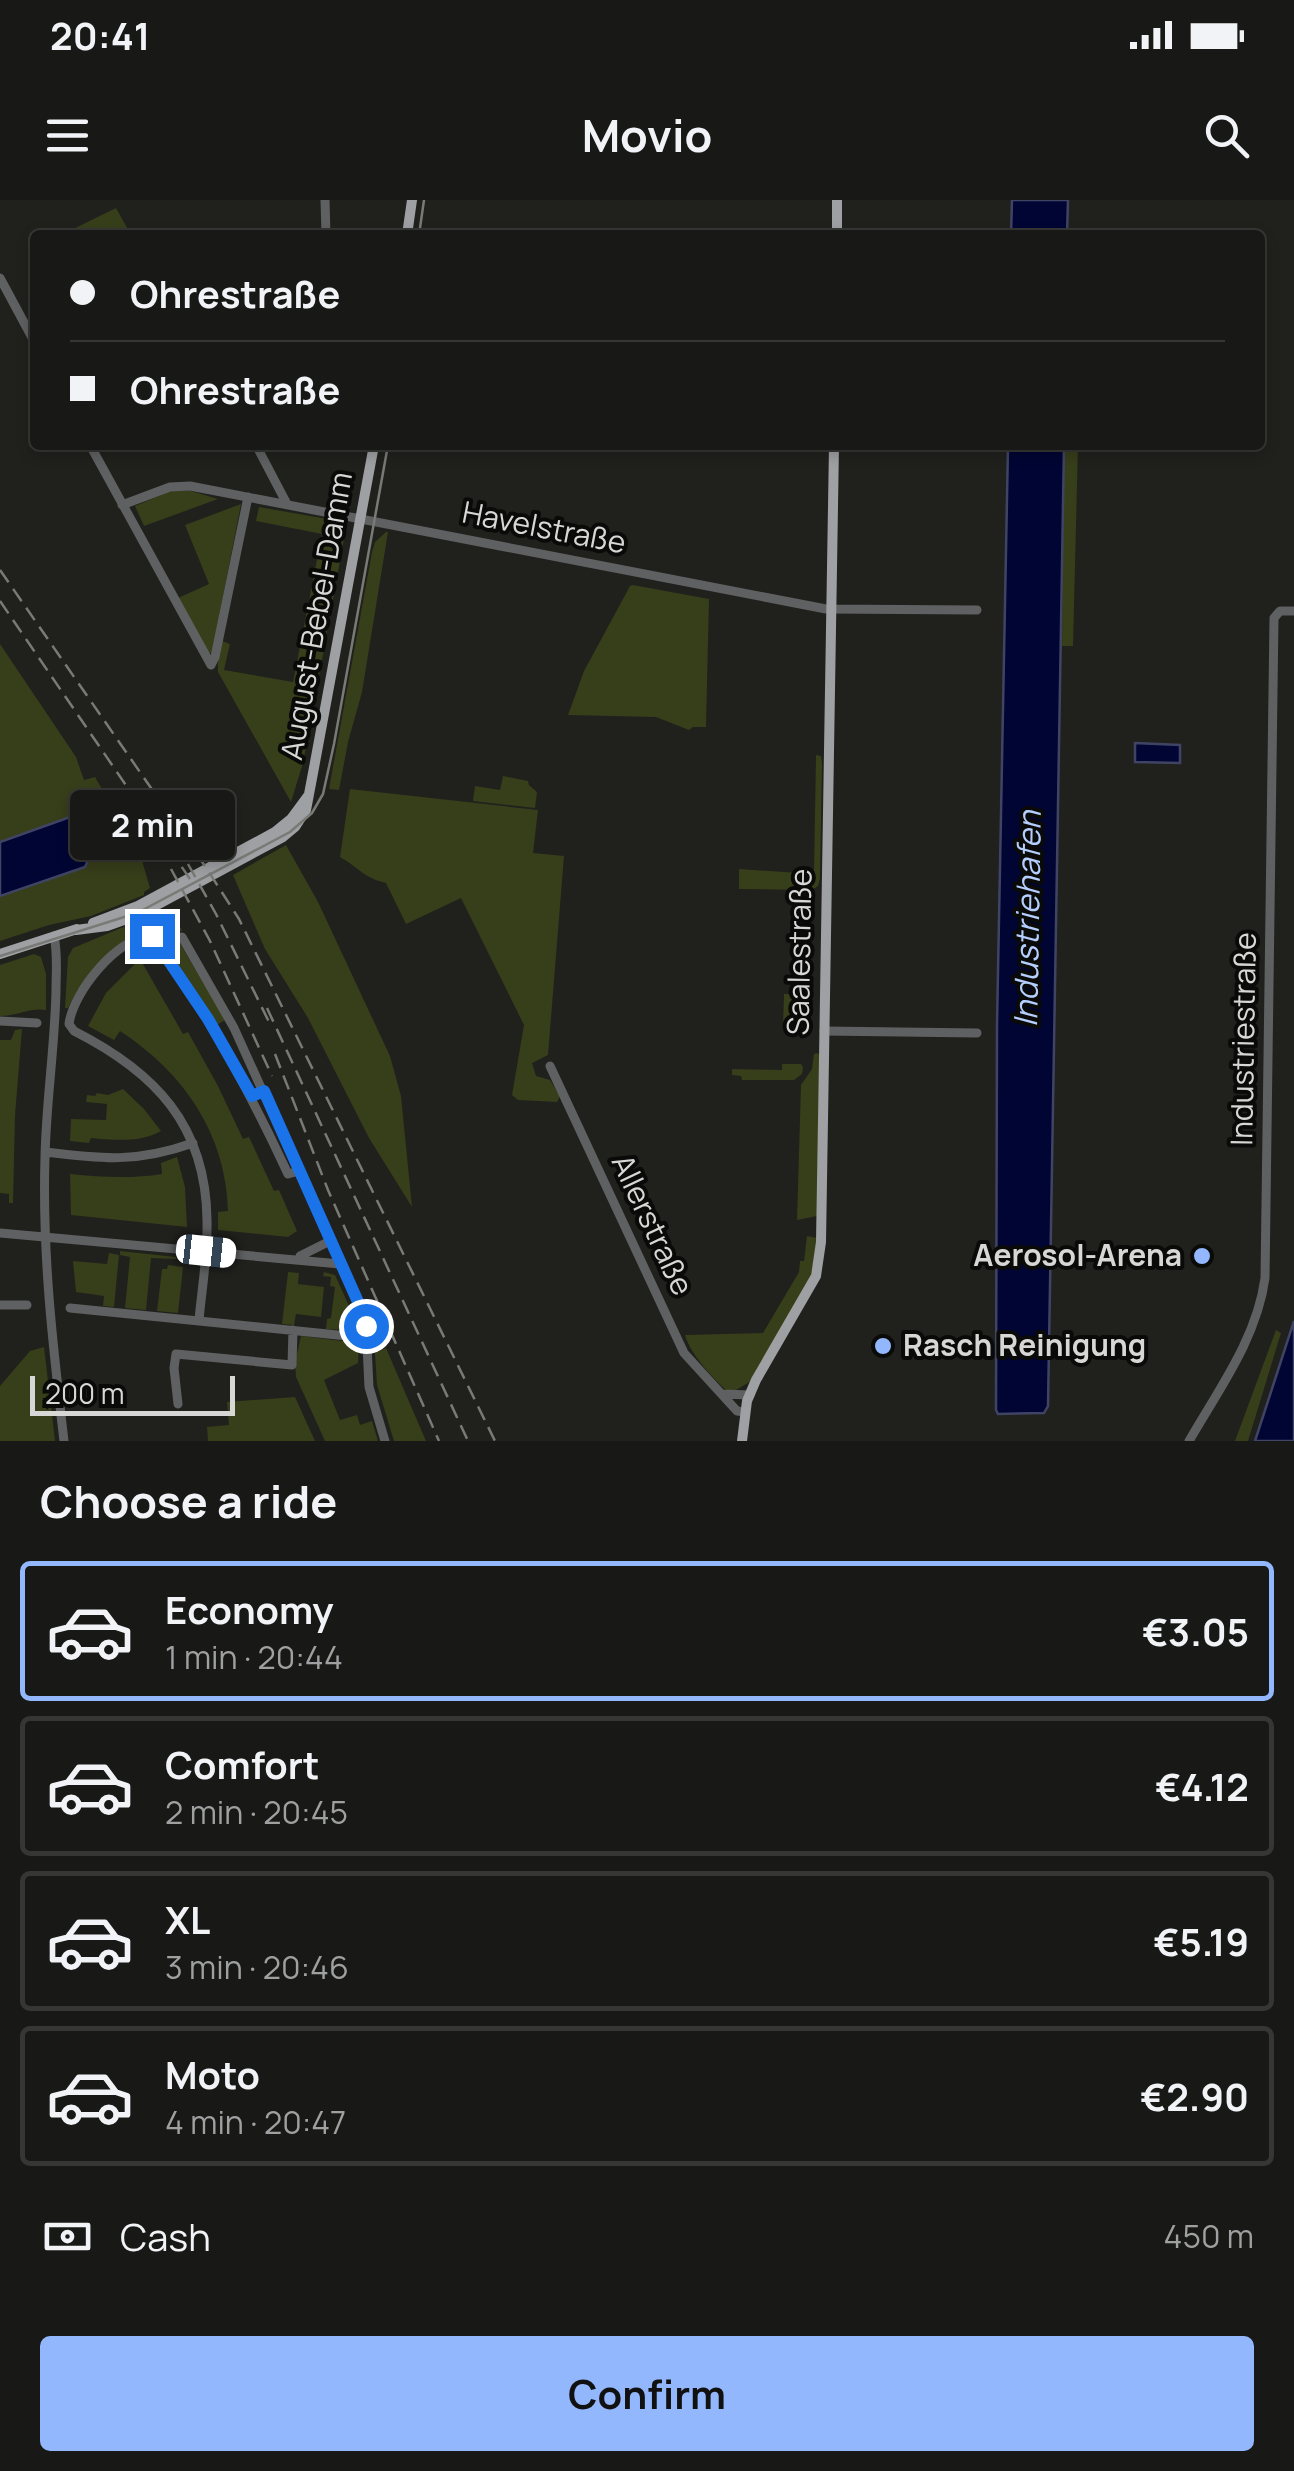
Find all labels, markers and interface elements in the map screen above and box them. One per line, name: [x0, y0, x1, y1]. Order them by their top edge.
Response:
text: 20:41: [50, 9, 150, 61]
text: Movio: [582, 104, 712, 166]
icon: menu: [40, 108, 95, 163]
icon: search: [1199, 108, 1254, 163]
text: Ohrestraße: [130, 267, 340, 319]
text: Ohrestraße: [130, 363, 340, 415]
street label: August-Bebel-Damm: [270, 469, 361, 763]
street label: Havelstraße: [459, 491, 630, 562]
callout: 2 min: [70, 791, 234, 861]
text: 2 min: [111, 803, 194, 847]
water label: Industriehafen: [1003, 809, 1051, 1028]
street label: Saalestraße: [777, 868, 820, 1036]
route end: [130, 914, 175, 959]
street label: Industriestraße: [1220, 932, 1265, 1146]
street label: Allerstraße: [603, 1147, 704, 1301]
car: [175, 1233, 237, 1269]
place label: Aerosol-Arena: [973, 1234, 1182, 1275]
marker: Aerosol-Arena: [1191, 1245, 1213, 1267]
route start: [344, 1304, 389, 1349]
place label: Rasch Reinigung: [903, 1324, 1146, 1365]
marker: Rasch Reinigung: [872, 1335, 894, 1357]
scale bar: [30, 1371, 235, 1416]
text: 200 m: [45, 1374, 124, 1412]
text: Choose a ride: [40, 1470, 337, 1532]
text: Economy: [165, 1583, 334, 1635]
icon: car: [45, 1586, 135, 1676]
text: €3.05: [1142, 1605, 1249, 1657]
text: 1 min · 20:44: [165, 1635, 343, 1679]
text: Comfort: [165, 1738, 319, 1790]
icon: car: [45, 1741, 135, 1831]
text: €4.12: [1155, 1760, 1249, 1812]
text: 2 min · 20:45: [165, 1790, 348, 1834]
text: XL: [165, 1893, 210, 1945]
icon: car: [45, 1896, 135, 1986]
text: €5.19: [1154, 1915, 1249, 1967]
text: 3 min · 20:46: [165, 1945, 349, 1989]
text: Moto: [165, 2048, 260, 2100]
icon: car: [45, 2051, 135, 2141]
text: €2.90: [1140, 2070, 1249, 2122]
text: 4 min · 20:47: [165, 2100, 346, 2144]
icon: cash: [40, 2209, 95, 2264]
text: Cash: [120, 2210, 211, 2262]
text: 450 m: [1164, 2214, 1254, 2258]
button: Confirm: [40, 2336, 1254, 2451]

